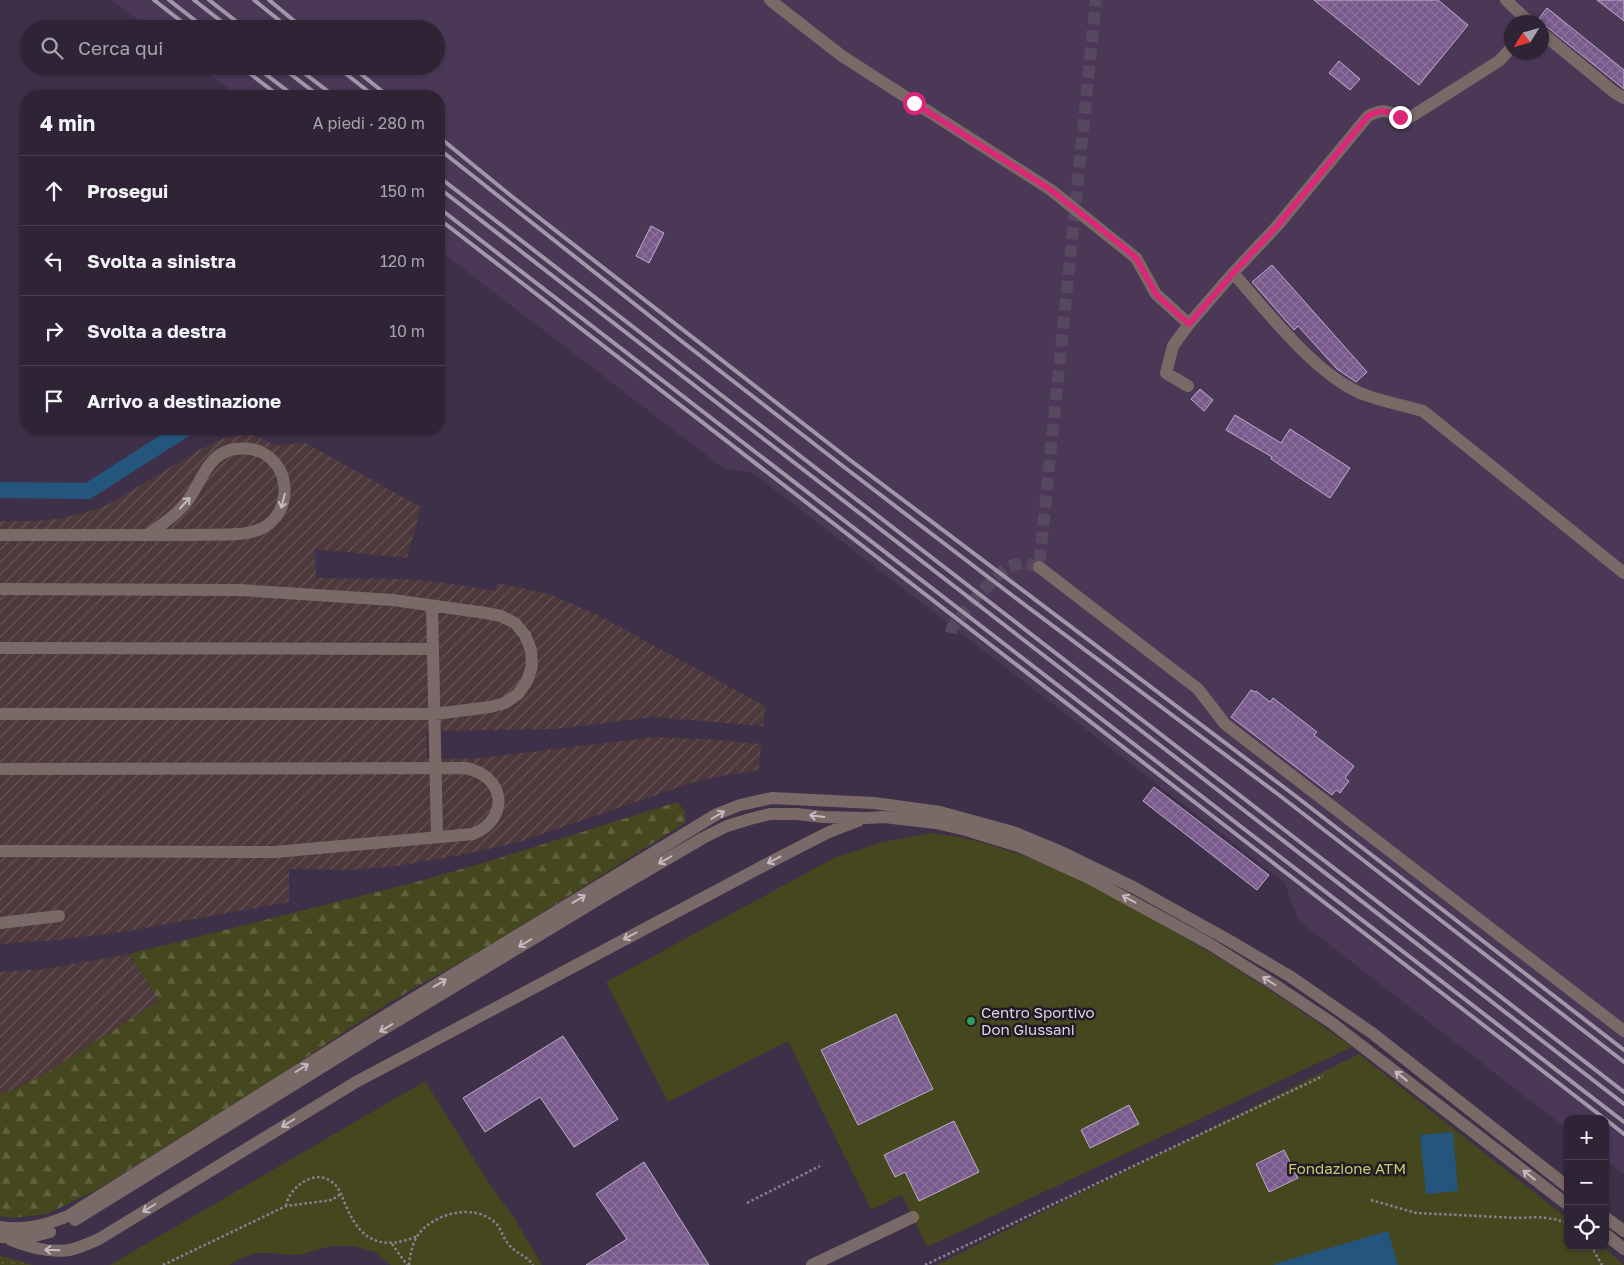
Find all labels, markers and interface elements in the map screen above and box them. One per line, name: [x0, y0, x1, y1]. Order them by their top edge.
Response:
north arrow: [1504, 15, 1549, 60]
search box: [20, 20, 445, 75]
icon: search: [38, 34, 66, 62]
text: Cerca qui: [78, 36, 163, 59]
route start: [903, 92, 926, 115]
route end: [1389, 106, 1412, 129]
text: 4 min: [40, 110, 95, 136]
text: A piedi · 280 m: [313, 113, 425, 133]
icon: ahead: [40, 177, 68, 205]
text: Prosegui: [87, 179, 168, 202]
text: 150 m: [380, 181, 425, 201]
icon: left: [40, 247, 68, 275]
text: Svolta a sinistra: [87, 249, 236, 272]
text: 120 m: [380, 251, 425, 271]
icon: right: [40, 317, 68, 345]
text: Svolta a destra: [87, 319, 226, 342]
text: 10 m: [389, 321, 425, 341]
icon: arrive: [40, 387, 68, 415]
text: Arrivo a destinazione: [87, 389, 281, 412]
one-way arrow: [278, 493, 287, 509]
one-way arrow: [179, 497, 190, 510]
one-way arrow: [710, 809, 724, 819]
one-way arrow: [809, 811, 825, 821]
one-way arrow: [766, 855, 781, 865]
one-way arrow: [658, 856, 672, 866]
one-way arrow: [571, 893, 585, 903]
one-way arrow: [1122, 894, 1137, 903]
one-way arrow: [623, 932, 638, 941]
one-way arrow: [519, 939, 533, 949]
one-way arrow: [1263, 975, 1277, 985]
one-way arrow: [432, 978, 446, 988]
place label: Centro Sportivo Don Giussani: [981, 1003, 1095, 1038]
marker: Centro Sportivo Don Giussani: [965, 1015, 977, 1027]
one-way arrow: [380, 1023, 394, 1033]
one-way arrow: [294, 1063, 308, 1073]
one-way arrow: [1395, 1070, 1408, 1081]
map controls: [1564, 1115, 1609, 1250]
button: +: [1564, 1115, 1609, 1160]
one-way arrow: [281, 1118, 295, 1129]
park label: Fondazione ATM: [1288, 1159, 1406, 1177]
button: −: [1564, 1160, 1609, 1205]
one-way arrow: [1523, 1170, 1536, 1181]
one-way arrow: [143, 1204, 157, 1214]
button: locate: [1564, 1205, 1609, 1250]
one-way arrow: [45, 1245, 61, 1255]

